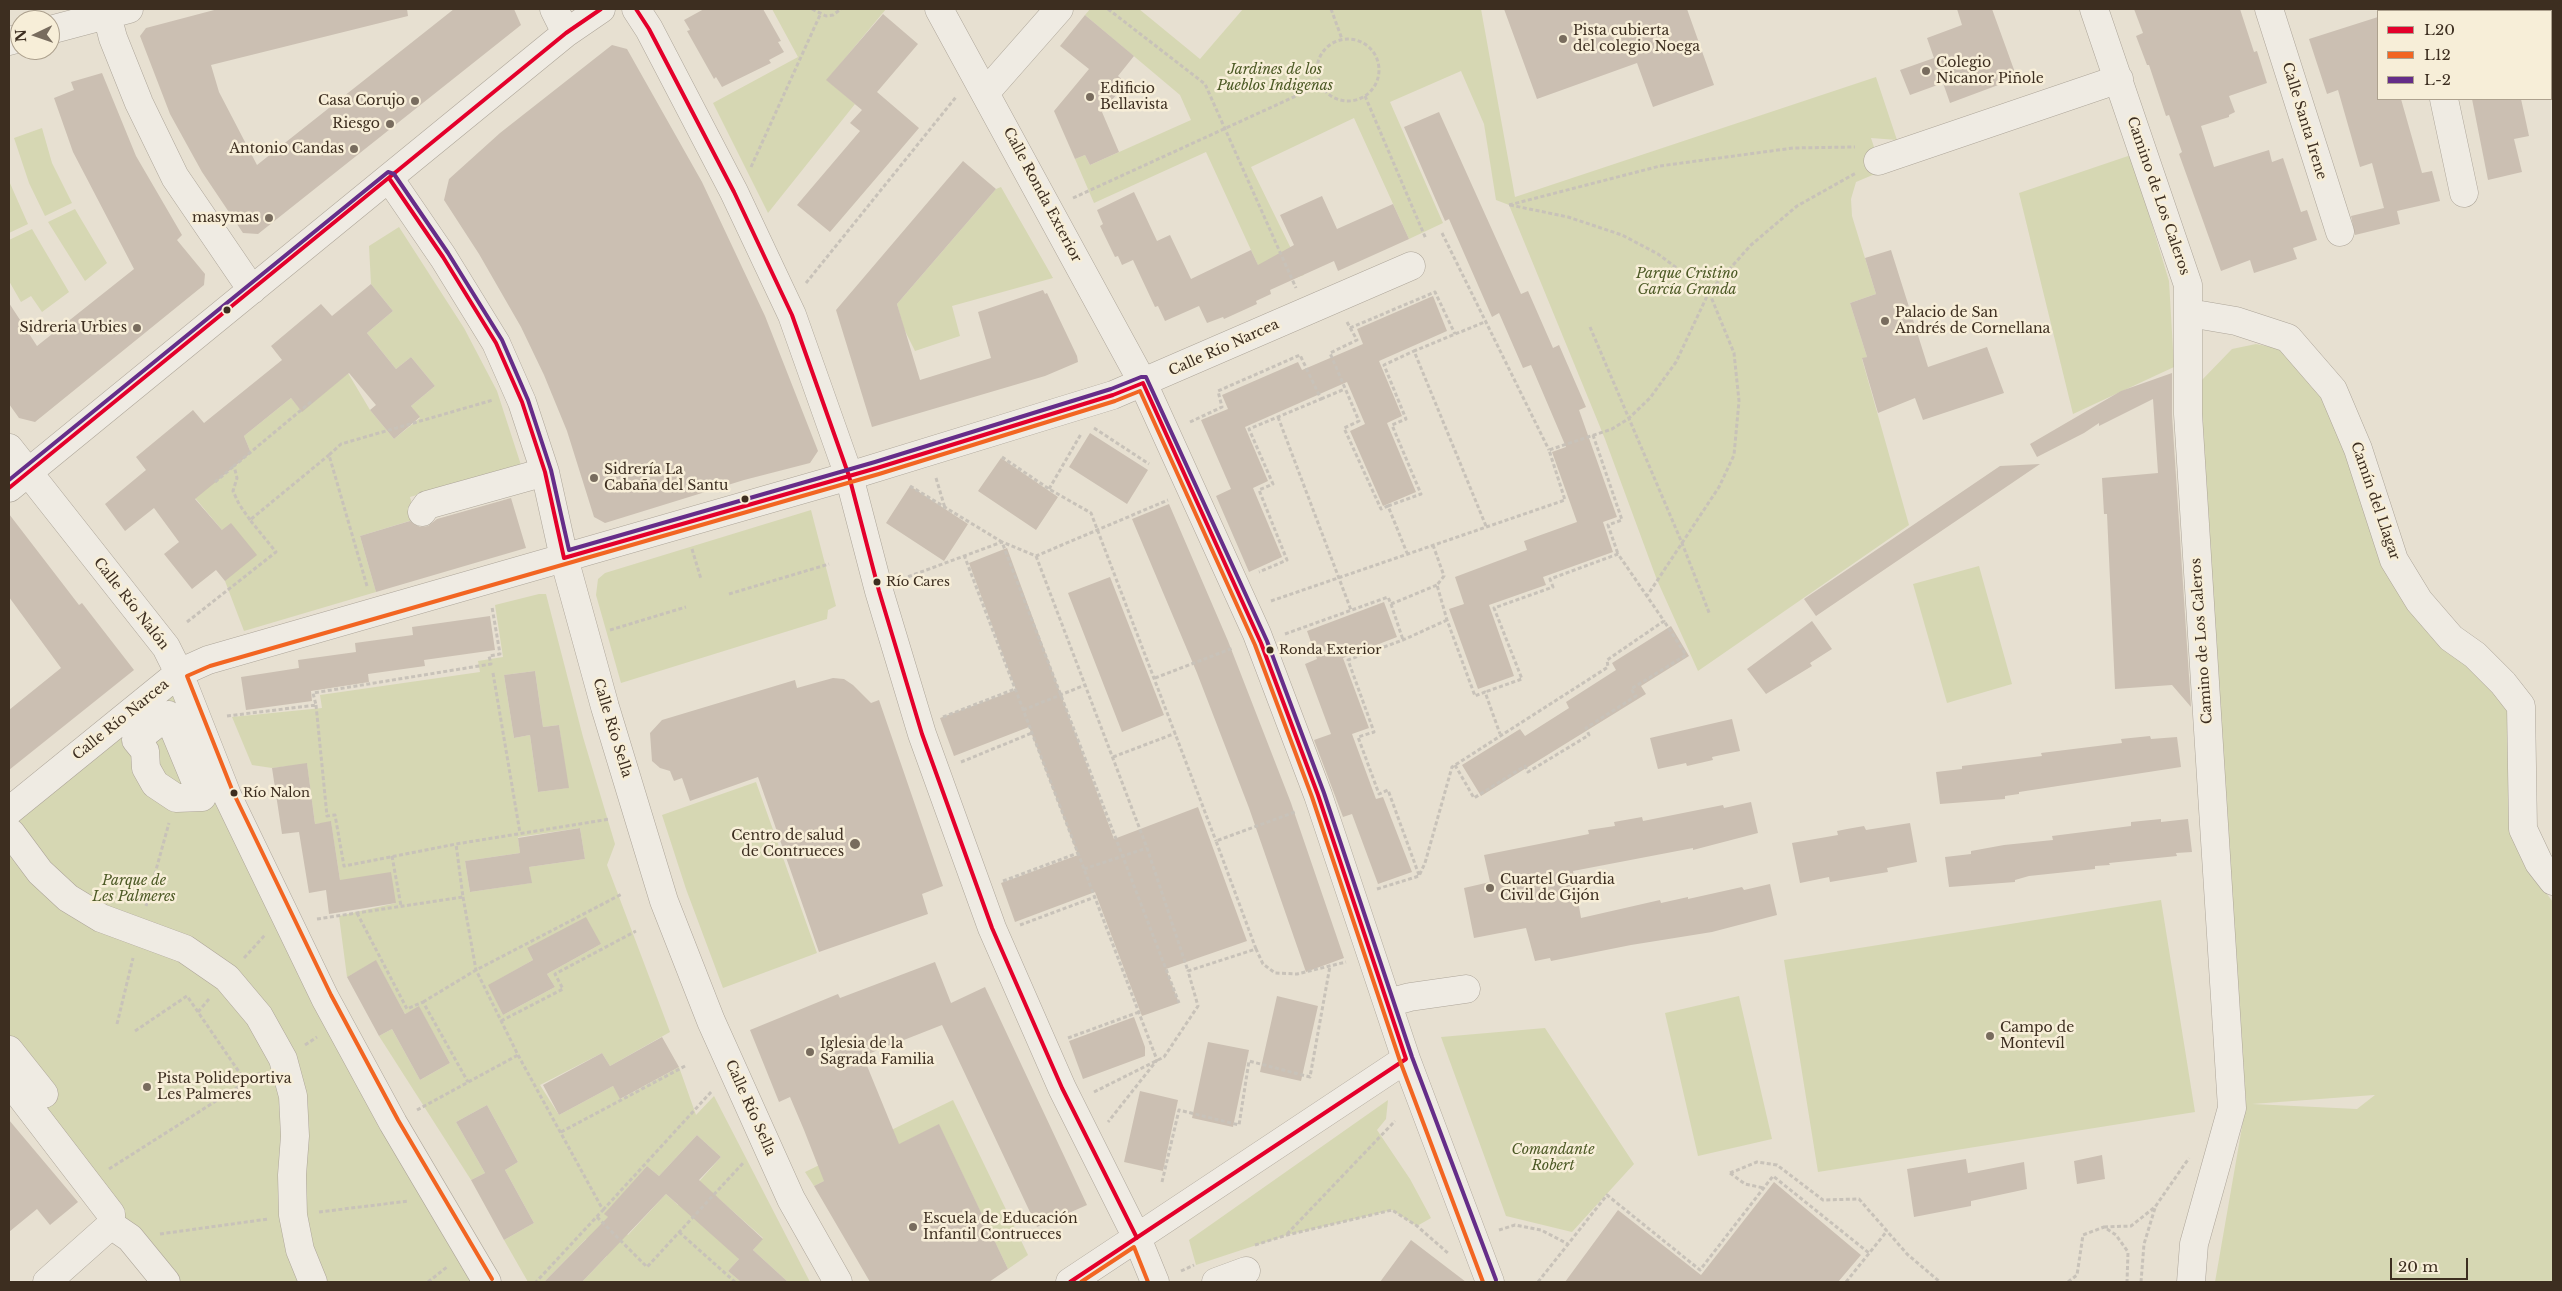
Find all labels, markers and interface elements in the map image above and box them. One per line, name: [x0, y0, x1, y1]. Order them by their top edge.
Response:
north arrow: [10, 10, 60, 60]
legend: [2377, 10, 2552, 100]
text: L20: [2424, 20, 2455, 39]
place label: Pista cubierta del colegio Noega: [1573, 23, 1700, 56]
text: N: [12, 29, 30, 43]
marker: Pista cubierta del colegio Noega: [1557, 33, 1569, 45]
text: L12: [2424, 45, 2451, 64]
place label: Colegio Nicanor Piñole: [1936, 55, 2044, 88]
street label: Calle Santa Irene: [2278, 60, 2330, 182]
park label: Jardines de los Pueblos Indigenas: [1217, 62, 1333, 94]
marker: Colegio Nicanor Piñole: [1920, 65, 1932, 77]
text: L-2: [2424, 70, 2451, 89]
place label: Edificio Bellavista: [1100, 81, 1168, 114]
marker: Edificio Bellavista: [1084, 91, 1096, 103]
place label: Casa Corujo: [318, 93, 405, 109]
marker: Casa Corujo: [409, 95, 421, 107]
street label: Camino de Los Caleros: [2123, 115, 2193, 277]
place label: Riesgo: [332, 116, 380, 132]
marker: Riesgo: [384, 118, 396, 130]
street label: Calle Ronda Exterior: [999, 125, 1085, 265]
place label: Antonio Candas: [229, 141, 344, 157]
marker: Antonio Candas: [348, 143, 360, 155]
place label: masymas: [192, 210, 259, 226]
marker: masymas: [263, 212, 275, 224]
park label: Parque Cristino García Granda: [1636, 266, 1738, 298]
unlabelled marker: [222, 305, 232, 315]
place label: Palacio de San Andrés de Cornellana: [1895, 305, 2050, 338]
marker: Palacio de San Andrés de Cornellana: [1879, 315, 1891, 327]
street label: Calle Río Narcea: [1166, 316, 1282, 380]
place label: Sidreria Urbies: [19, 320, 127, 336]
marker: Sidreria Urbies: [131, 322, 143, 334]
street label: Camín del Llagar: [2347, 440, 2403, 562]
place label: Sidrería La Cabaña del Santu: [604, 462, 728, 494]
marker: Sidrería La Cabaña del Santu: [588, 472, 600, 484]
unlabelled marker: [740, 494, 750, 504]
street label: Calle Río Nalón: [90, 555, 172, 653]
street label: Camino de Los Caleros: [2188, 557, 2216, 725]
place label: Río Cares: [886, 574, 950, 590]
marker: Río Cares: [872, 577, 882, 587]
place label: Ronda Exterior: [1279, 642, 1381, 658]
marker: Ronda Exterior: [1265, 645, 1275, 655]
street label: Calle Río Narcea: [70, 676, 172, 764]
street label: Calle Río Sella: [589, 676, 635, 780]
place label: Río Nalon: [243, 785, 310, 801]
marker: Río Nalon: [229, 788, 239, 798]
place label: Centro de salud de Contrueces: [731, 828, 844, 860]
marker: Centro de salud de Contrueces: [848, 837, 862, 851]
place label: Cuartel Guardia Civil de Gijón: [1500, 872, 1615, 904]
park label: Parque de Les Palmeres: [92, 873, 176, 906]
marker: Cuartel Guardia Civil de Gijón: [1484, 882, 1496, 894]
place label: Campo de Montevíl: [2000, 1020, 2074, 1052]
marker: Campo de Montevíl: [1984, 1030, 1996, 1042]
place label: Iglesia de la Sagrada Familia: [820, 1036, 934, 1068]
marker: Iglesia de la Sagrada Familia: [804, 1046, 816, 1058]
street label: Calle Río Sella: [721, 1058, 779, 1158]
place label: Pista Polideportiva Les Palmeres: [157, 1071, 291, 1104]
marker: Pista Polideportiva Les Palmeres: [141, 1081, 153, 1093]
park label: Comandante Robert: [1511, 1142, 1595, 1174]
place label: Escuela de Educación Infantil Contrueces: [923, 1211, 1078, 1244]
marker: Escuela de Educación Infantil Contrueces: [907, 1221, 919, 1233]
scale bar: [2392, 1248, 2470, 1280]
text: 20 m: [2398, 1257, 2438, 1276]

